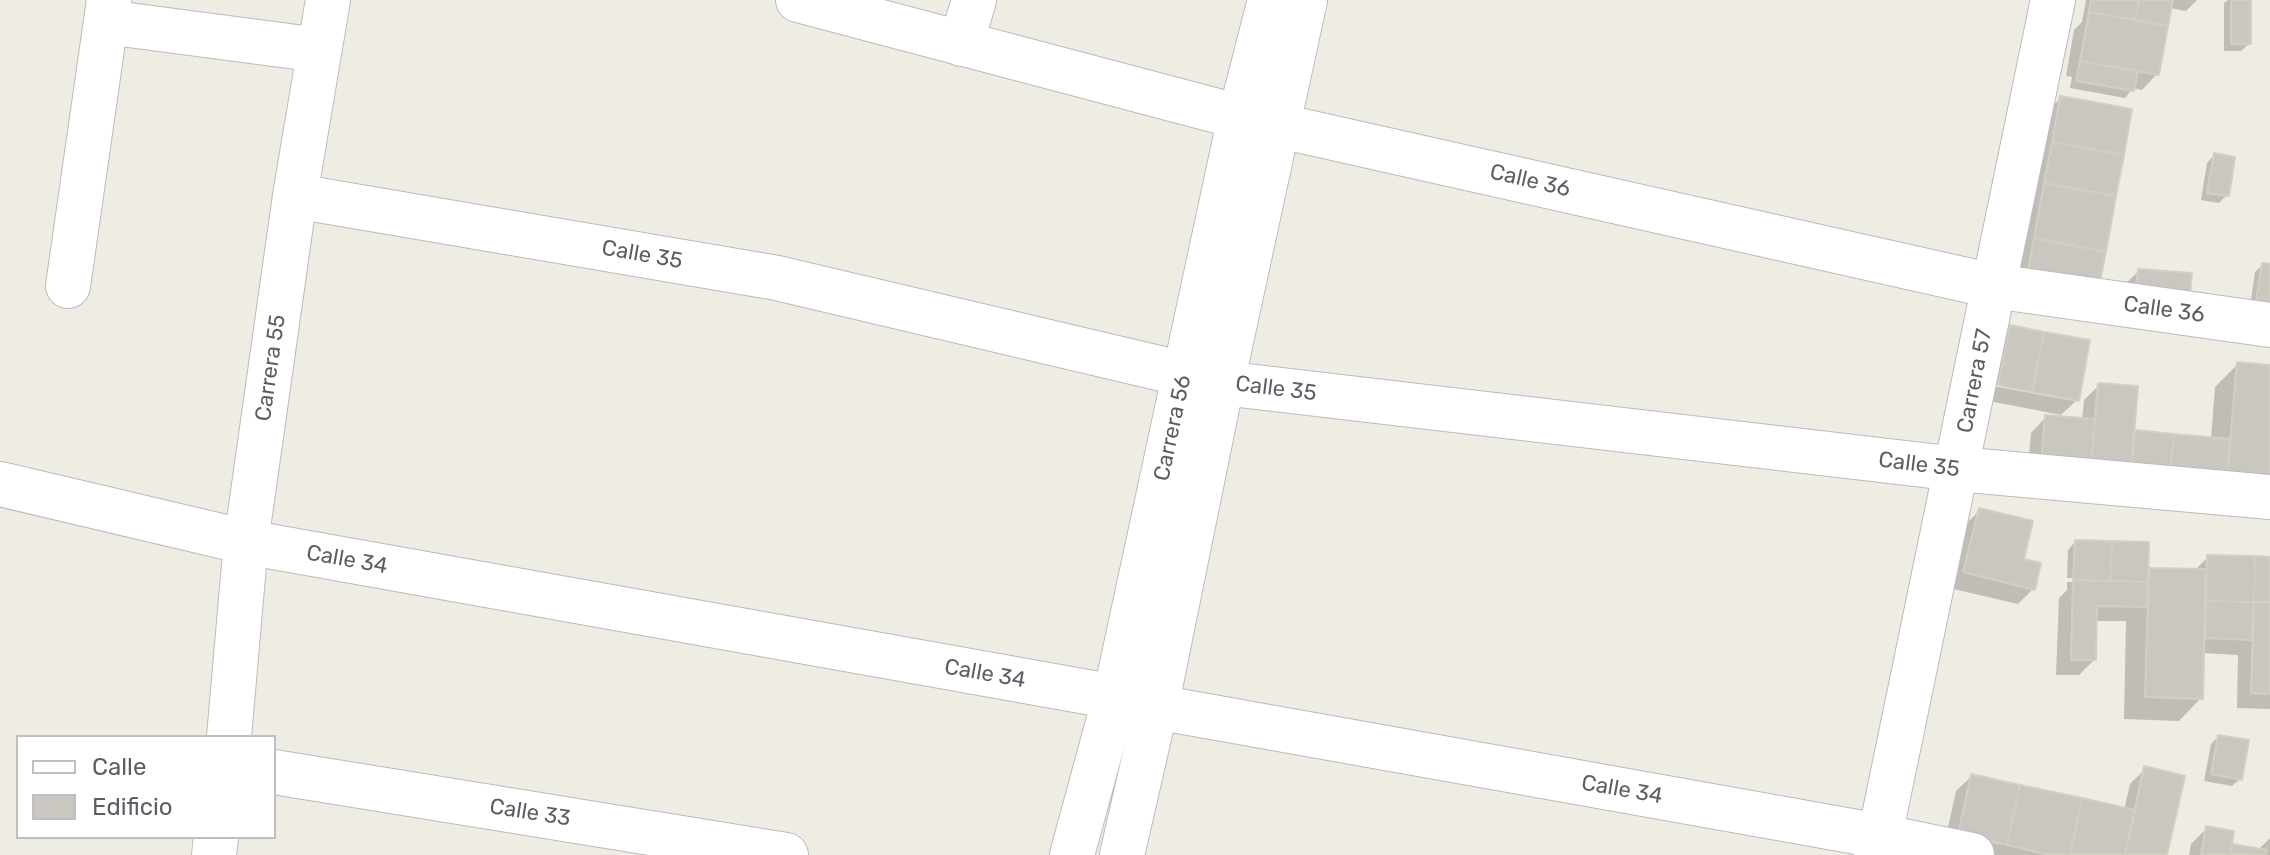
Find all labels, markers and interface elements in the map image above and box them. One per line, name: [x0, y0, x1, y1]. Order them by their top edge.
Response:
street label: Calle 36: [1487, 159, 1573, 203]
street label: Calle 35: [600, 235, 684, 275]
street label: Calle 36: [2122, 291, 2206, 329]
street label: Carrera 55: [250, 313, 292, 423]
street label: Carrera 57: [1952, 327, 1998, 435]
street label: Calle 35: [1234, 371, 1318, 407]
street label: Carrera 56: [1149, 373, 1197, 483]
street label: Calle 35: [1877, 447, 1961, 483]
street label: Calle 34: [304, 540, 390, 580]
street label: Calle 34: [942, 654, 1028, 694]
legend: [16, 735, 276, 839]
text: Calle: [92, 753, 146, 781]
street label: Calle 34: [1579, 770, 1665, 810]
text: Edificio: [92, 793, 173, 821]
street label: Calle 33: [488, 794, 572, 832]

